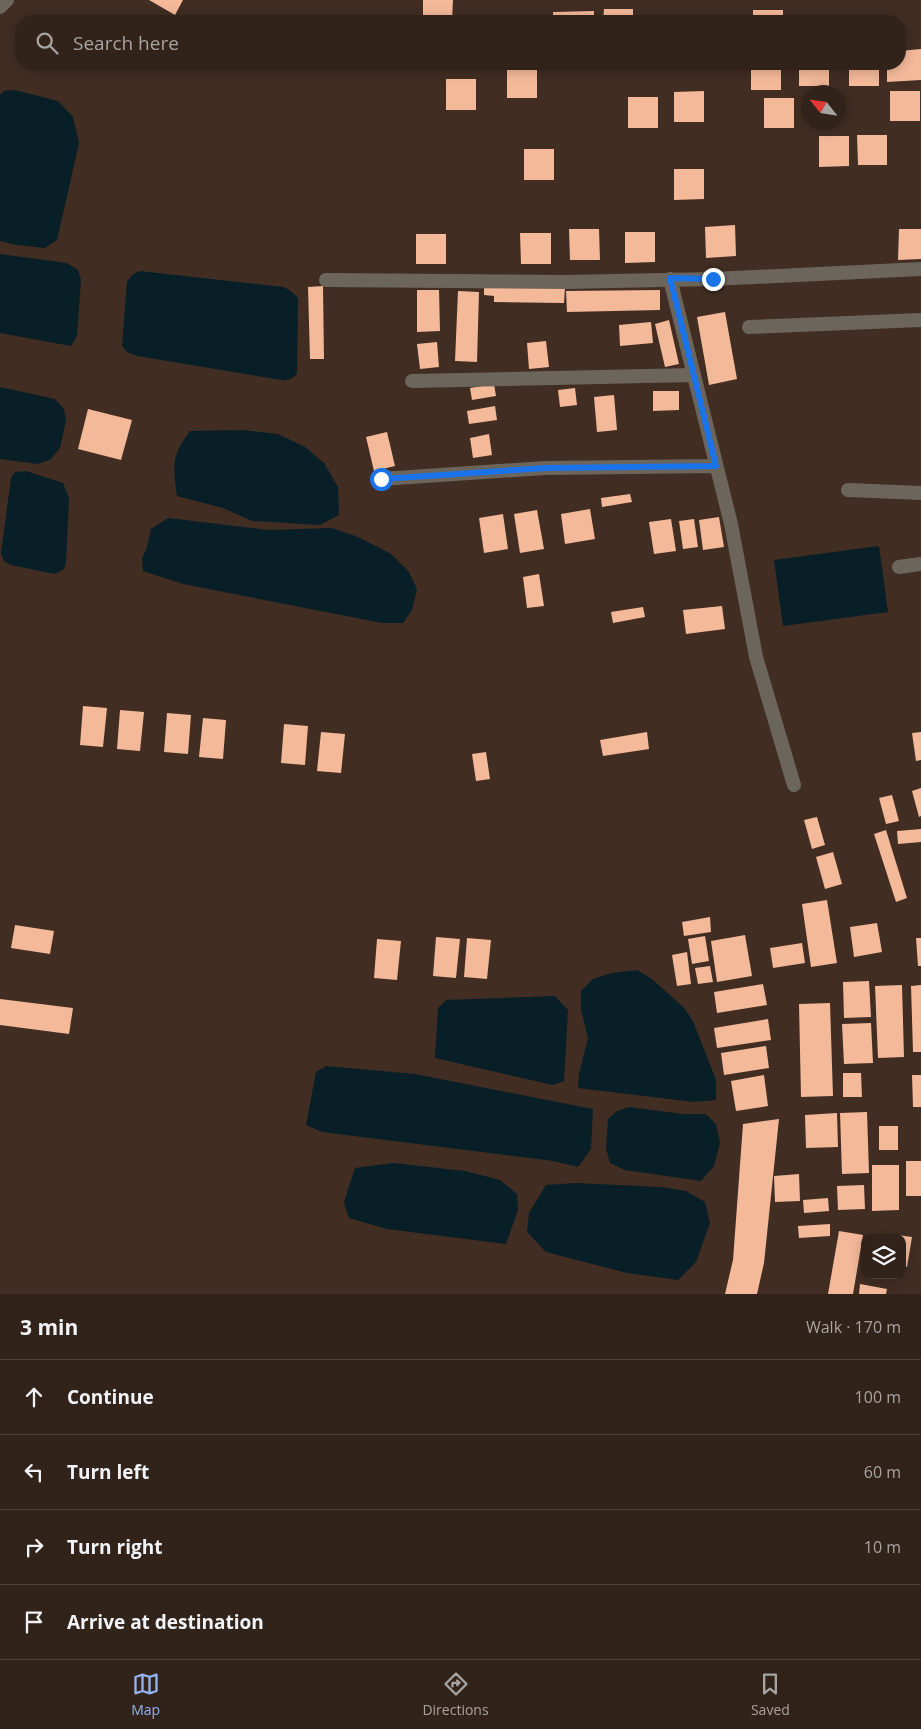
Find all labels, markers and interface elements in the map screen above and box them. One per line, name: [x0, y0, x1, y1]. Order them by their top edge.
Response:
search box: [15, 15, 906, 70]
icon: search: [33, 29, 61, 57]
text: Search here: [73, 30, 179, 56]
north arrow: [801, 85, 846, 130]
route end: [702, 268, 725, 291]
route start: [370, 468, 393, 491]
map controls: [861, 1234, 906, 1279]
button: layers: [861, 1234, 906, 1279]
text: 3 min: [20, 1313, 78, 1341]
text: Walk · 170 m: [806, 1316, 901, 1338]
icon: ahead: [20, 1383, 48, 1411]
text: Continue: [67, 1384, 154, 1410]
text: 100 m: [855, 1386, 901, 1408]
icon: left: [20, 1458, 48, 1486]
text: Turn left: [67, 1459, 149, 1485]
text: 60 m: [864, 1461, 901, 1483]
icon: right: [20, 1533, 48, 1561]
text: Turn right: [67, 1534, 162, 1560]
text: 10 m: [864, 1536, 901, 1558]
icon: arrive: [20, 1608, 48, 1636]
text: Arrive at destination: [67, 1609, 264, 1635]
tab: Map: [131, 1670, 160, 1719]
tab: Directions: [422, 1670, 489, 1719]
tab: Saved: [751, 1670, 790, 1719]

